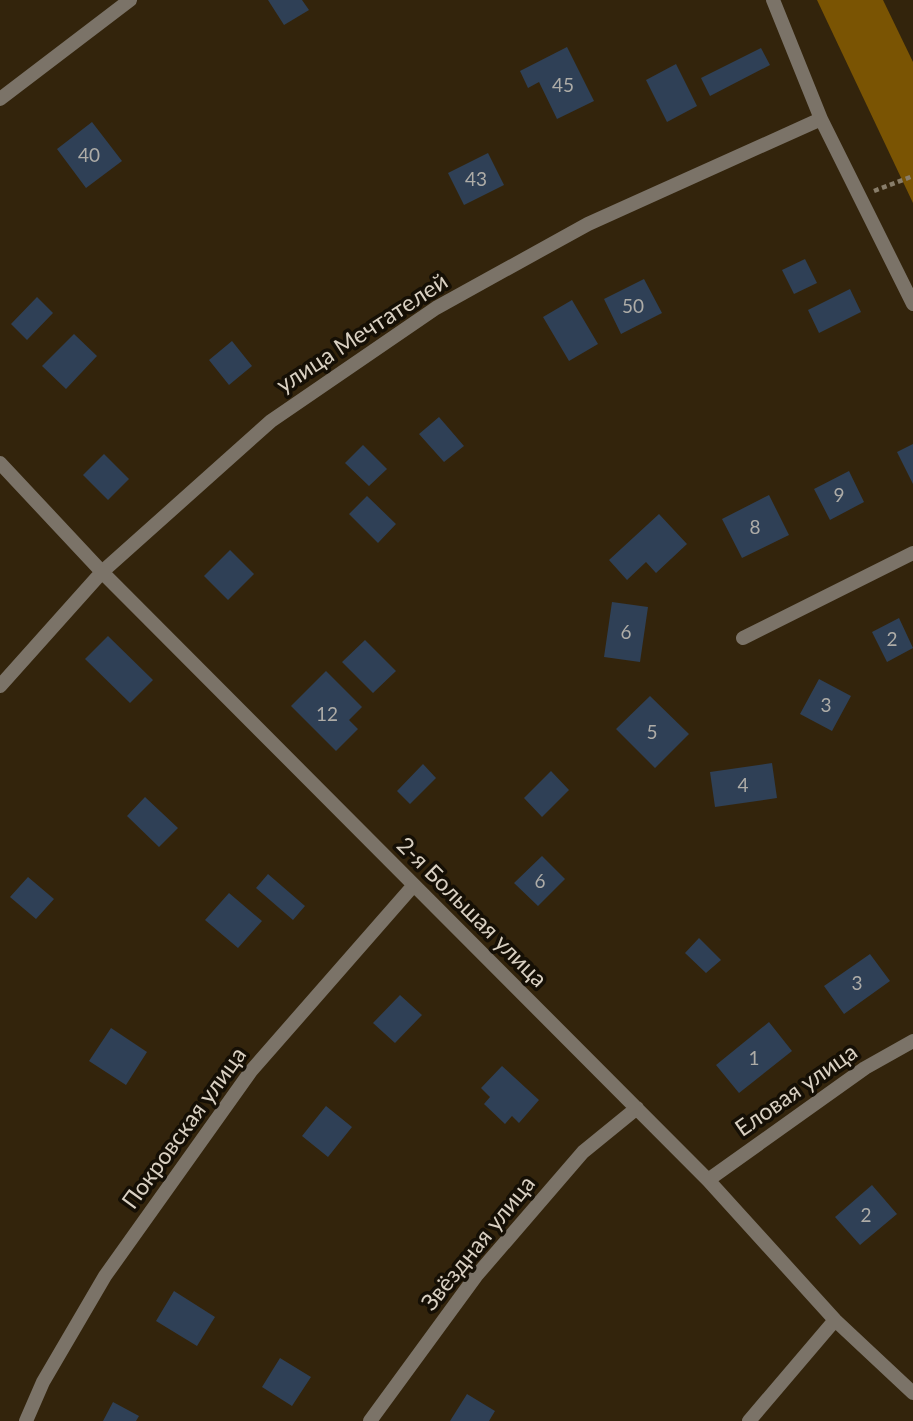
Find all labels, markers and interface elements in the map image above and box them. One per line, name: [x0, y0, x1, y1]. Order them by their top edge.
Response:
house number: 45: [552, 73, 574, 96]
house number: 40: [78, 143, 100, 166]
house number: 43: [465, 167, 487, 190]
street label: улица Мечтателей: [271, 266, 452, 398]
house number: 50: [622, 294, 644, 317]
house number: 9: [833, 483, 845, 506]
house number: 8: [749, 515, 761, 538]
house number: 6: [620, 620, 632, 643]
house number: 2: [886, 627, 898, 650]
house number: 3: [820, 693, 832, 716]
house number: 12: [316, 702, 338, 725]
house number: 5: [646, 720, 658, 743]
house number: 4: [737, 773, 749, 796]
street label: 2-я Большая улица: [392, 830, 554, 992]
house number: 6: [534, 869, 546, 892]
house number: 3: [851, 971, 863, 994]
street label: Еловая улица: [729, 1037, 862, 1142]
street label: Покровская улица: [115, 1041, 251, 1214]
house number: 1: [748, 1046, 760, 1069]
street label: Звёздная улица: [414, 1169, 540, 1315]
house number: 2: [860, 1203, 872, 1226]

